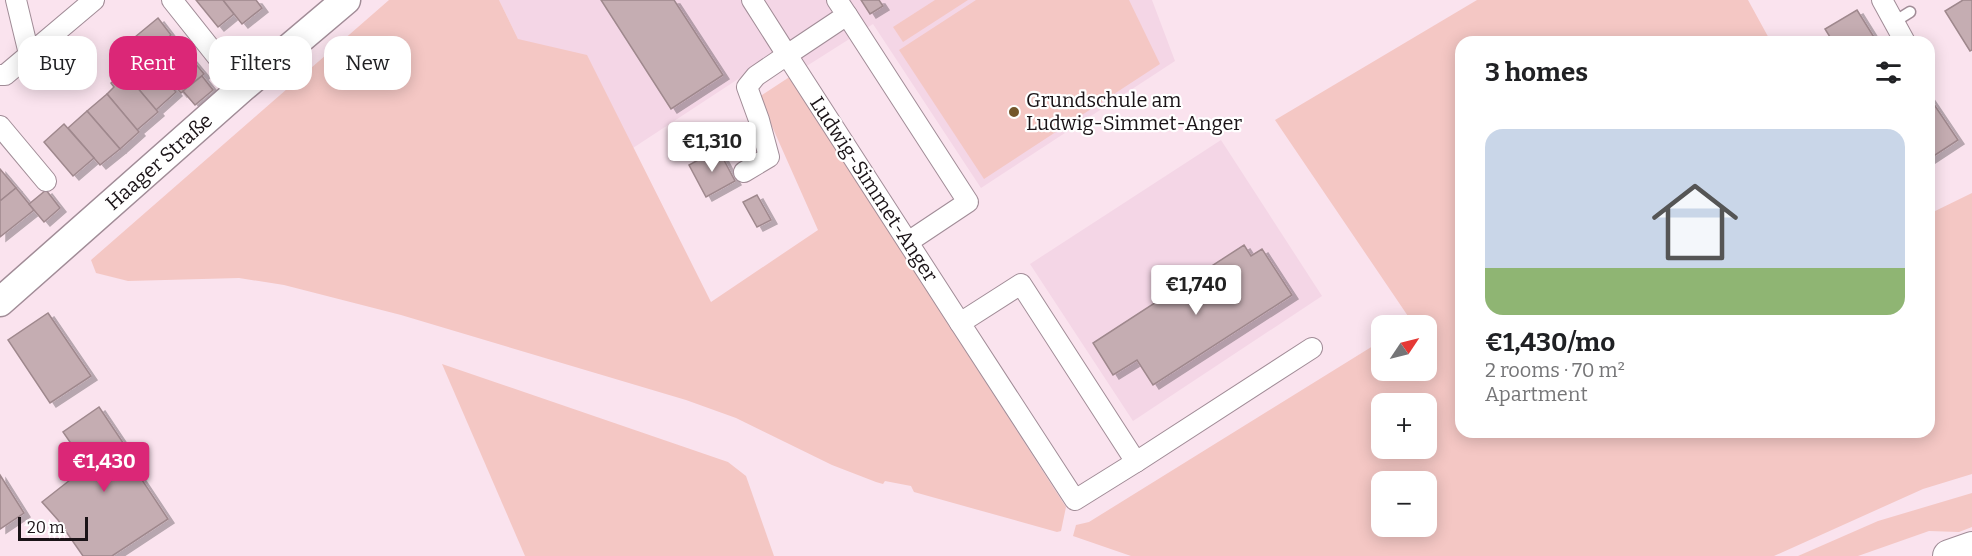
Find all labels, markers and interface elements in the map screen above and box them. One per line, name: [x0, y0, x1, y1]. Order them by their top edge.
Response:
chip: Buy: [18, 36, 97, 90]
chip: Rent: [109, 36, 197, 90]
chip: Filters: [209, 36, 312, 90]
chip: New: [324, 36, 411, 90]
icon: filters: [1872, 56, 1905, 89]
text: 3 homes: [1485, 57, 1588, 88]
place label: Grundschule am Ludwig-Simmet-Anger: [1026, 88, 1242, 135]
street label: Ludwig-Simmet-Anger: [805, 92, 943, 286]
marker: Grundschule am Ludwig-Simmet-Anger: [1007, 105, 1021, 119]
street label: Haager Straße: [101, 108, 217, 215]
pin: €1,310: [663, 122, 761, 173]
text: €1,310: [682, 129, 742, 153]
icon: home: [1641, 168, 1749, 276]
pin: €1,740: [1147, 265, 1245, 316]
text: €1,740: [1165, 272, 1227, 296]
north arrow: [1371, 315, 1437, 381]
map controls: [1371, 315, 1437, 537]
text: €1,430/mo: [1485, 327, 1615, 358]
text: 2 rooms · 70 m²: [1485, 358, 1625, 382]
text: Apartment: [1485, 382, 1588, 406]
button: +: [1371, 393, 1437, 459]
pin: €1,430: [55, 442, 153, 493]
text: €1,430: [72, 449, 136, 473]
button: −: [1371, 471, 1437, 537]
scale bar: [18, 514, 88, 542]
text: 20 m: [27, 518, 64, 537]

